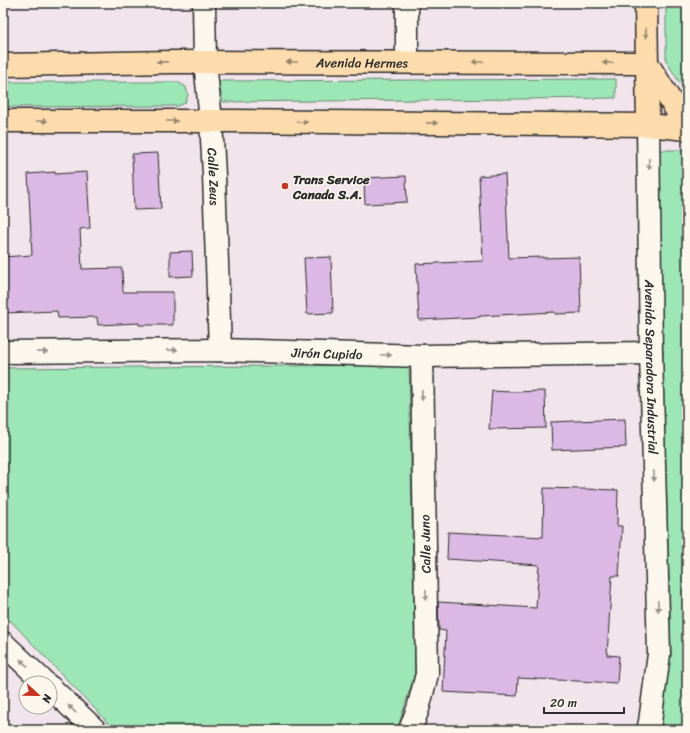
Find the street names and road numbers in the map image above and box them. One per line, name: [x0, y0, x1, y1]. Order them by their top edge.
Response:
street label: Avenida Hermes: [315, 51, 409, 74]
street label: Calle Zeus: [201, 147, 226, 206]
street label: Avenida Separadora Industrial: [638, 279, 665, 455]
street label: Jirón Cupido: [290, 341, 363, 366]
street label: Calle Juno: [413, 514, 438, 574]

